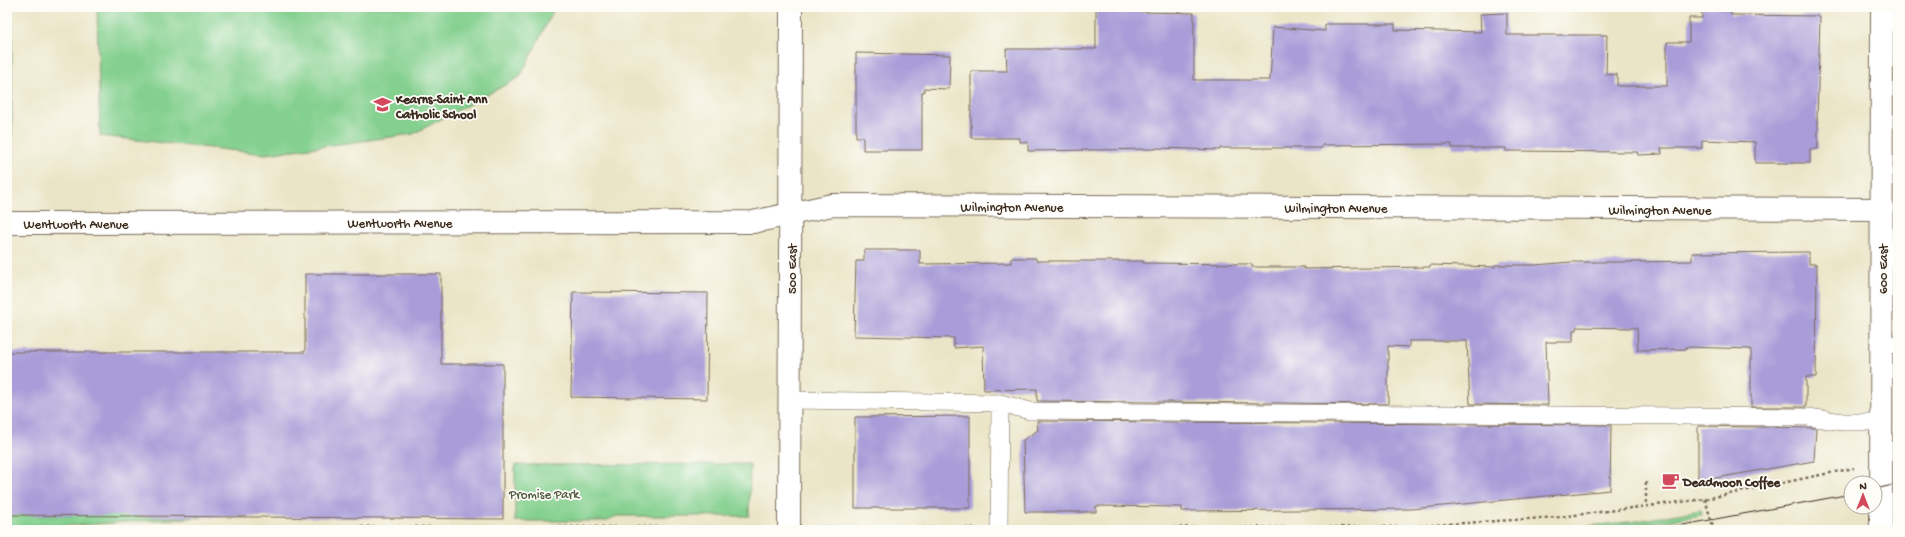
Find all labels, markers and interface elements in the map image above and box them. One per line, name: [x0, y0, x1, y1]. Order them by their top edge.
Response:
place label: Kearns-Saint Ann Catholic School: [395, 93, 488, 123]
school or university icon: Kearns-Saint Ann Catholic School: [373, 95, 393, 115]
street label: Wilmington Avenue: [961, 201, 1064, 216]
street label: Wilmington Avenue: [1285, 202, 1388, 217]
street label: Wilmington Avenue: [1609, 204, 1712, 219]
street label: Wentworth Avenue: [347, 217, 453, 232]
street label: Wentworth Avenue: [23, 218, 129, 233]
street label: 500 East: [786, 242, 801, 294]
street label: 600 East: [1877, 242, 1892, 294]
cafe icon: Deadmoon Coffee: [1660, 471, 1680, 491]
place label: Deadmoon Coffee: [1682, 475, 1781, 491]
north arrow: [1843, 475, 1883, 515]
text: N: [1859, 481, 1867, 493]
park label: Promise Park: [508, 488, 580, 503]

